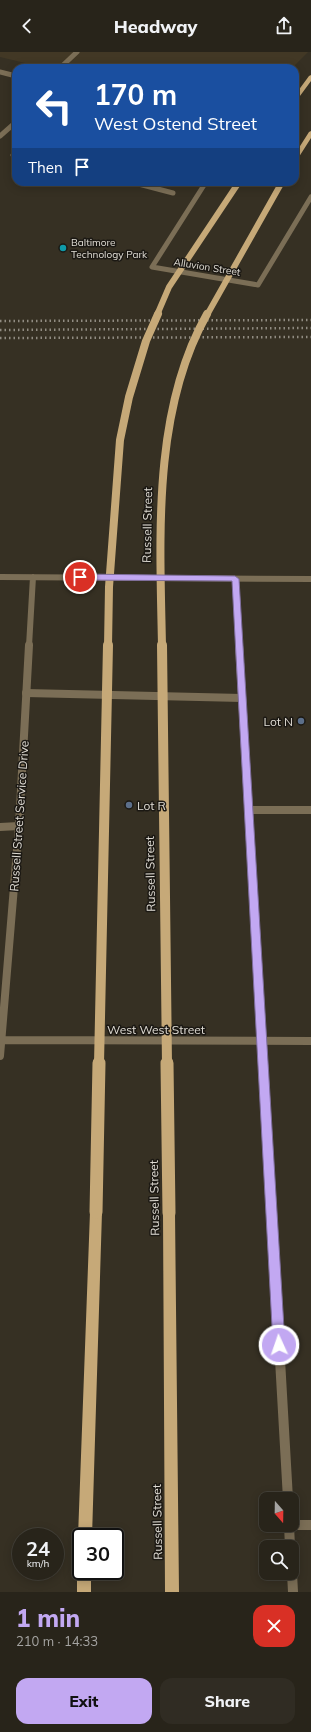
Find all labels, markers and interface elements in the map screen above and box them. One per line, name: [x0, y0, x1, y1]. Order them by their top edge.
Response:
icon: back: [16, 15, 38, 37]
text: Headway: [114, 15, 197, 38]
icon: share: [273, 15, 295, 37]
text: 170 m: [94, 77, 177, 112]
icon: left: [28, 80, 80, 132]
text: West Ostend Street: [94, 112, 257, 135]
icon: arrive: [71, 156, 93, 178]
text: Then: [28, 158, 63, 177]
place label: Baltimore Technology Park: [71, 236, 148, 261]
marker: Baltimore Technology Park: [58, 243, 68, 253]
street label: Alluvion Street: [173, 255, 242, 279]
street label: Russell Street: [139, 487, 155, 563]
pin: [63, 560, 97, 594]
icon: arrive: [69, 566, 91, 588]
place label: Lot N: [263, 714, 293, 729]
marker: Lot N: [296, 716, 306, 726]
street label: Russell Street Service Drive: [6, 740, 32, 892]
place label: Lot R: [137, 798, 166, 813]
marker: Lot R: [124, 800, 134, 810]
street label: Russell Street: [142, 836, 158, 912]
street label: West West Street: [107, 1022, 205, 1037]
street label: Russell Street: [146, 1160, 162, 1236]
position arrow: [258, 1324, 300, 1366]
street label: Russell Street: [149, 1484, 165, 1560]
north arrow: [259, 1492, 299, 1532]
map controls: [259, 1492, 299, 1580]
speed limit sign: 30: [72, 1528, 124, 1580]
text: 24: [26, 1536, 50, 1561]
button: search: [259, 1540, 299, 1580]
text: km/h: [27, 1557, 49, 1570]
text: 1 min: [16, 1603, 80, 1633]
button: close: [253, 1605, 295, 1647]
text: 210 m · 14:33: [16, 1633, 98, 1649]
button: Exit: [16, 1678, 152, 1724]
button: Share: [160, 1678, 295, 1724]

